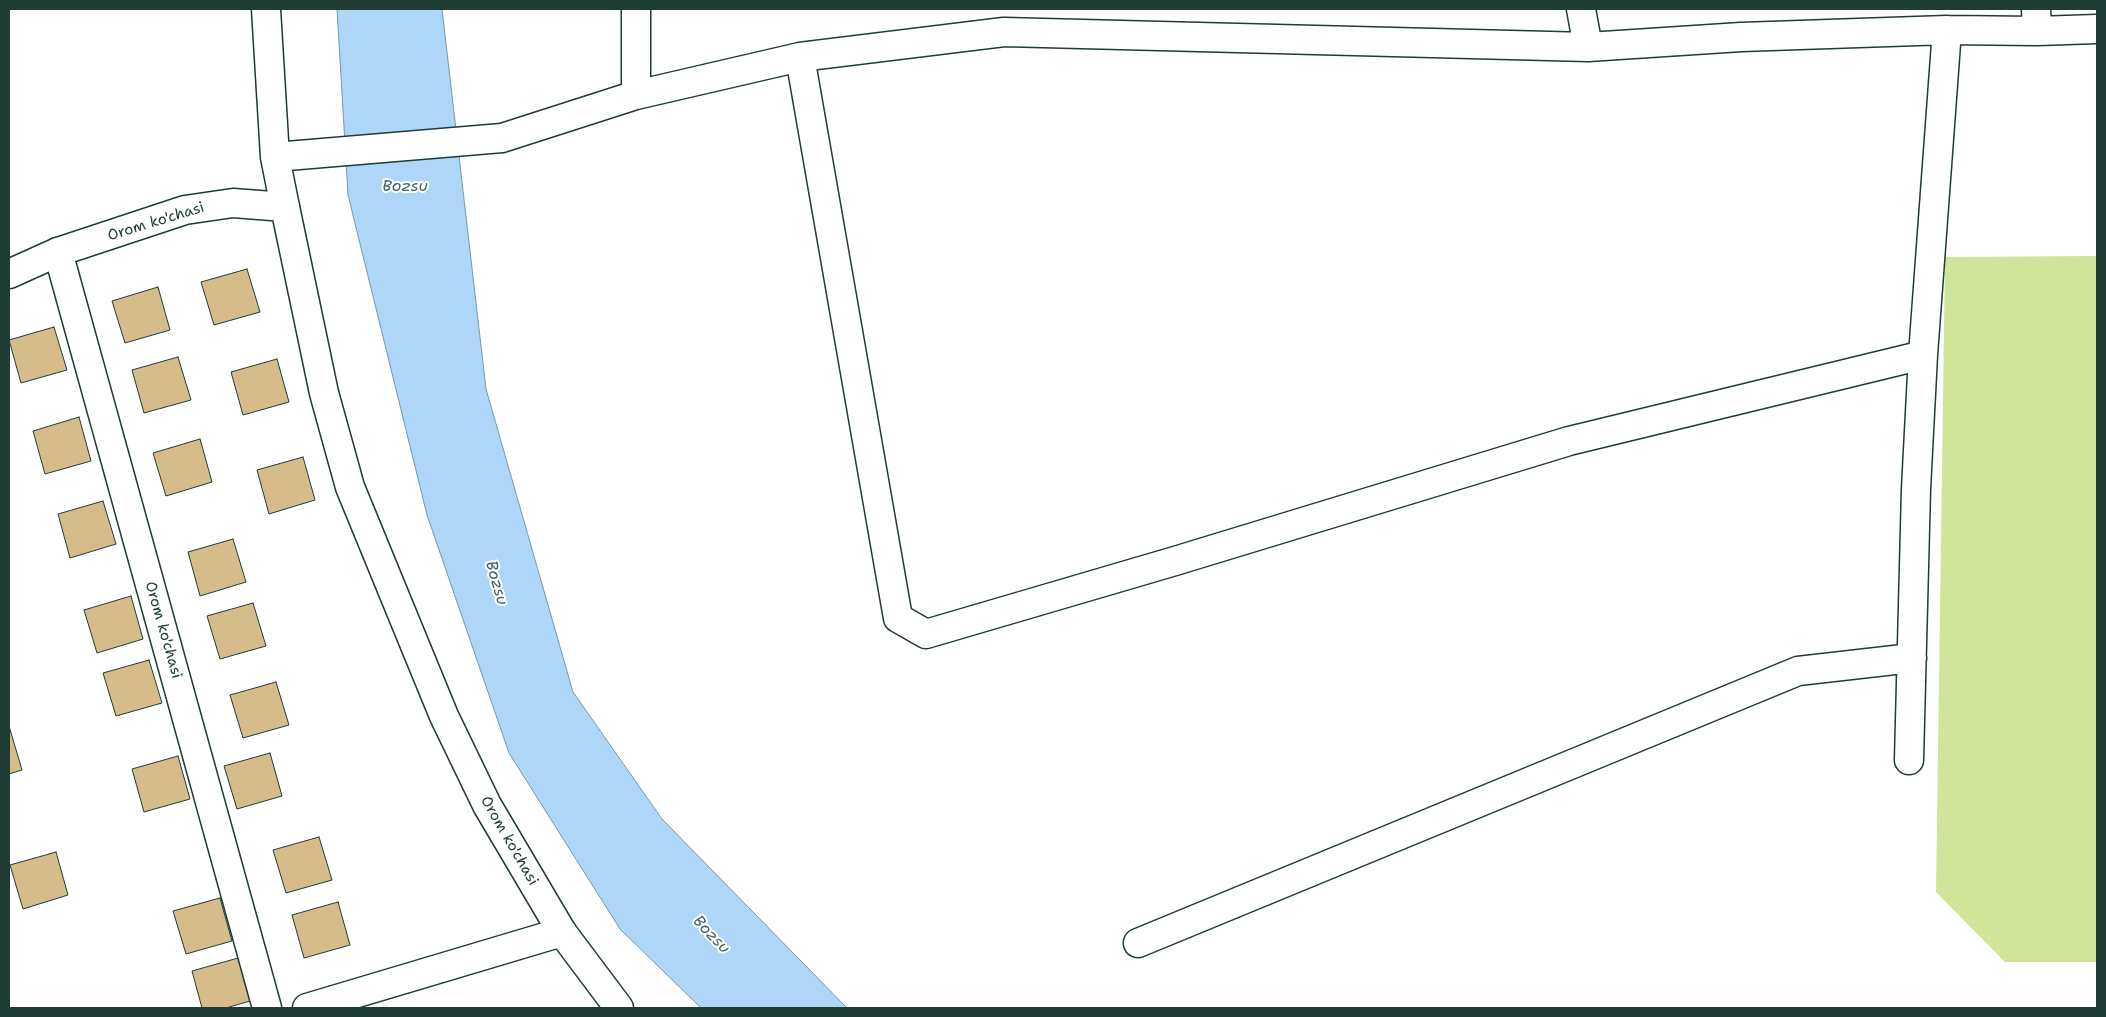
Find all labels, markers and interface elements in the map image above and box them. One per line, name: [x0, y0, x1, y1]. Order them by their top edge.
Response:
water label: Bozsu: [382, 177, 428, 197]
street label: Orom ko'chasi: [105, 199, 207, 245]
water label: Bozsu: [481, 559, 511, 607]
street label: Orom ko'chasi: [141, 579, 185, 681]
street label: Orom ko'chasi: [476, 793, 542, 889]
water label: Bozsu: [688, 912, 734, 958]

